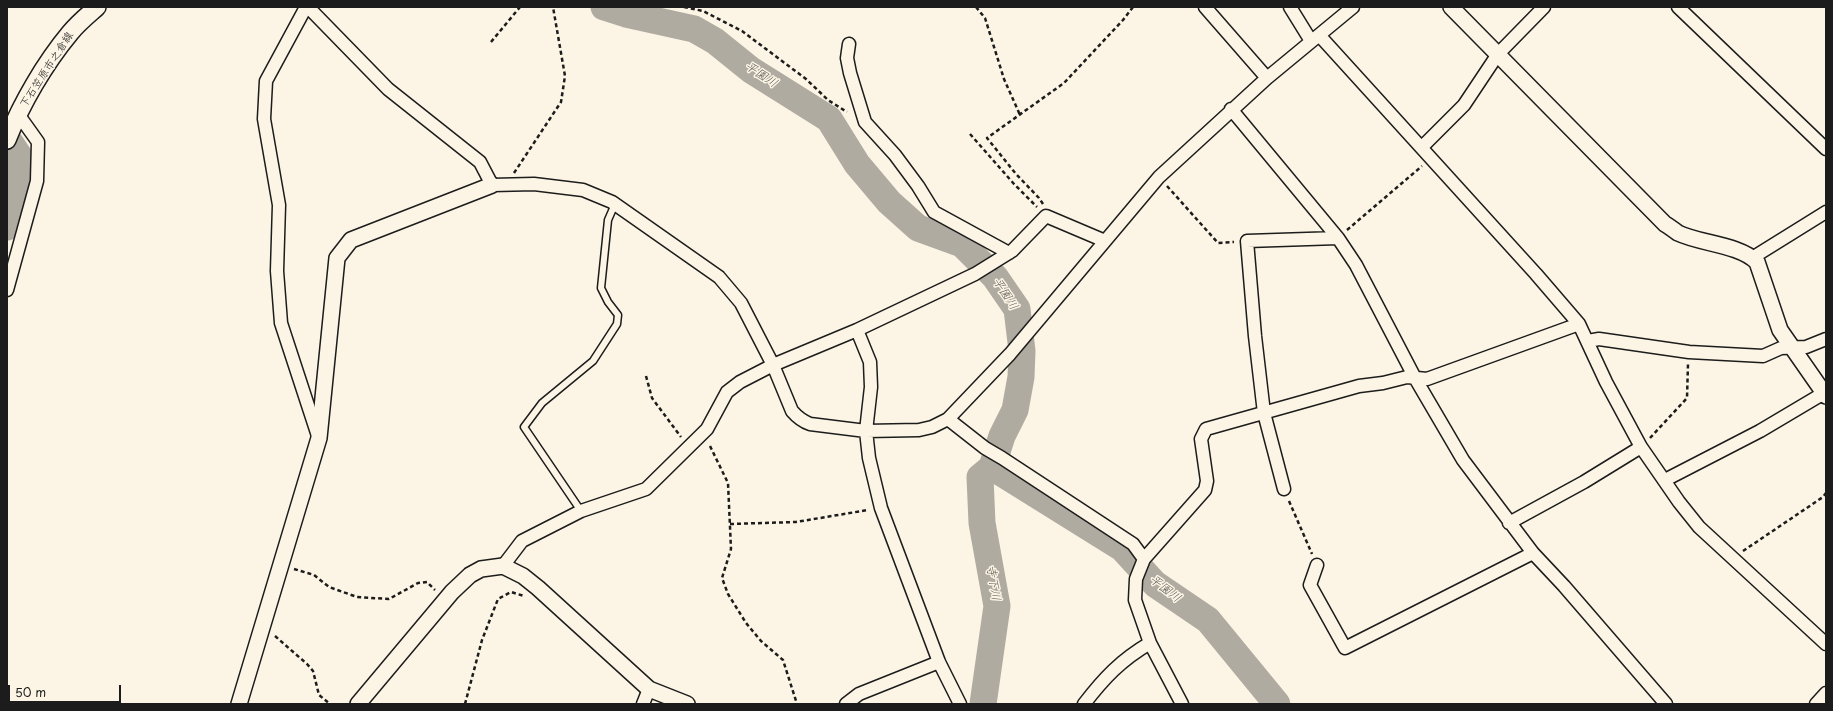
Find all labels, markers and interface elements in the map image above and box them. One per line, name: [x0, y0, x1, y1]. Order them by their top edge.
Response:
street label: 下石笠原市之倉線: [18, 30, 76, 110]
water label: 平園川: [742, 59, 780, 91]
water label: 平園川: [989, 275, 1021, 313]
water label: 寺下川: [983, 564, 1003, 602]
water label: 平園川: [1146, 572, 1184, 606]
scale bar: [10, 677, 123, 703]
text: 50 m: [15, 683, 46, 701]

